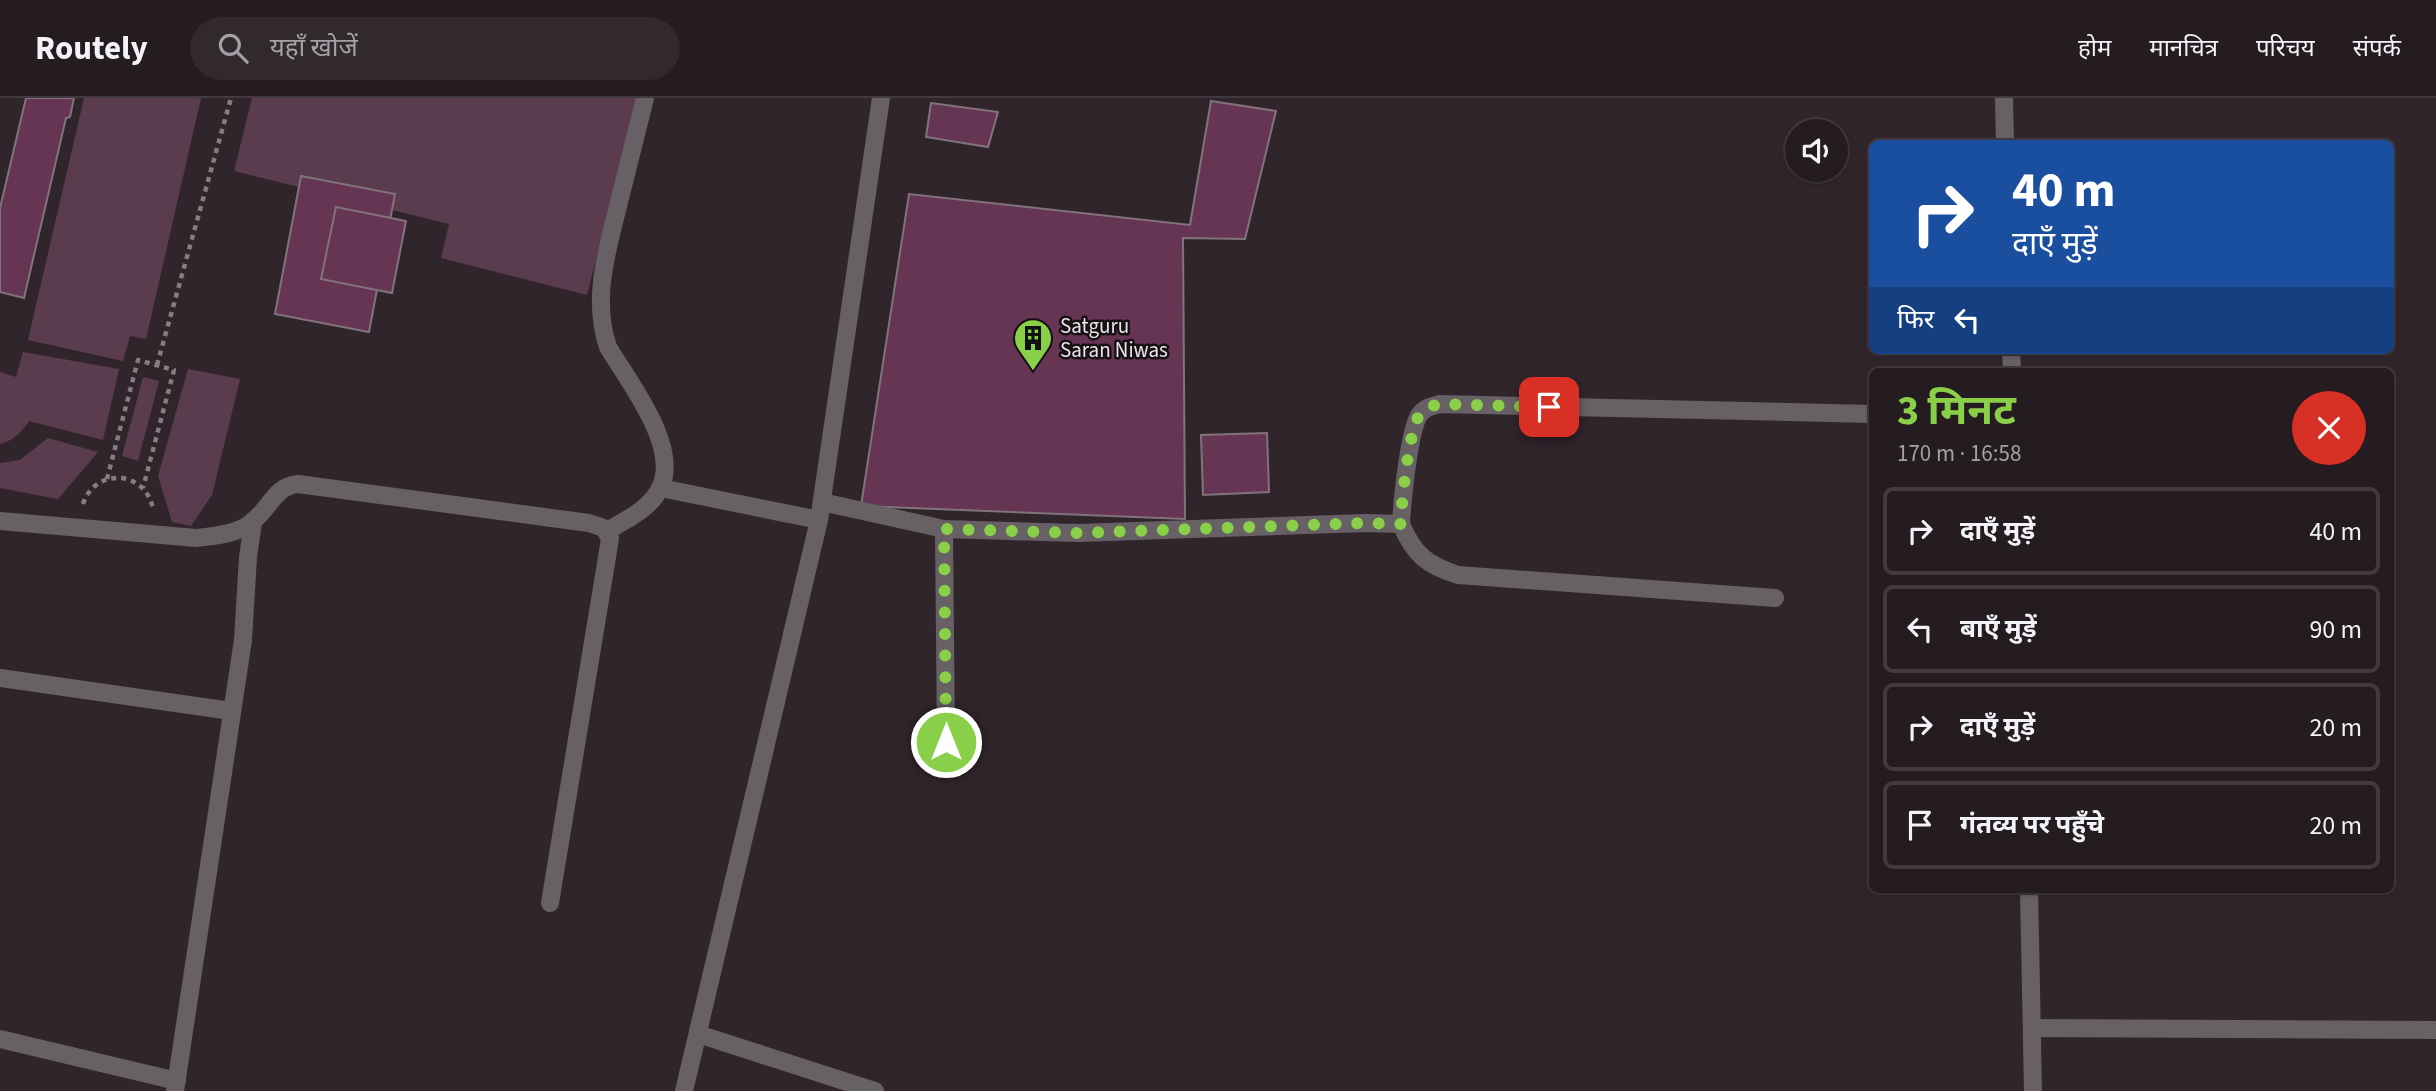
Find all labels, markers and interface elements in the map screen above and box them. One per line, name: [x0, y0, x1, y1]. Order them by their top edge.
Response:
search box: [190, 17, 680, 80]
text: Routely: [35, 25, 148, 72]
icon: search: [214, 29, 252, 67]
text: यहाँ खोजें: [270, 29, 358, 66]
text: होम: [2078, 31, 2111, 66]
text: मानचित्र: [2149, 31, 2218, 66]
text: परिचय: [2256, 31, 2315, 66]
text: संपर्क: [2353, 31, 2401, 66]
map controls: [1785, 119, 1848, 182]
button: sound: [1785, 119, 1848, 182]
text: 40 m: [2012, 156, 2116, 226]
icon: right: [1897, 168, 1988, 259]
text: दाएँ मुड़ें: [2012, 221, 2098, 267]
text: फिर: [1897, 301, 1934, 338]
icon: left: [1948, 301, 1986, 339]
place label: Satguru Saran Niwas: [1060, 311, 1168, 365]
building icon: Satguru Saran Niwas: [1012, 317, 1054, 372]
pin: [1519, 377, 1579, 437]
text: 3 मिनट: [1897, 381, 2016, 441]
icon: arrive: [1530, 388, 1568, 426]
button: close: [2292, 391, 2366, 465]
text: 170 m · 16:58: [1897, 437, 2021, 470]
icon: right: [1901, 512, 1939, 550]
text: दाएँ मुड़ें: [1960, 512, 2035, 549]
text: 40 m: [2309, 513, 2362, 550]
icon: left: [1901, 610, 1939, 648]
text: बाएँ मुड़ें: [1960, 610, 2037, 647]
text: 90 m: [2309, 611, 2362, 648]
position arrow: [909, 705, 983, 779]
icon: right: [1901, 708, 1939, 746]
text: दाएँ मुड़ें: [1960, 708, 2035, 745]
text: 20 m: [2309, 709, 2362, 746]
icon: arrive: [1901, 806, 1939, 844]
text: गंतव्य पर पहुँचे: [1960, 806, 2104, 843]
text: 20 m: [2309, 807, 2362, 844]

